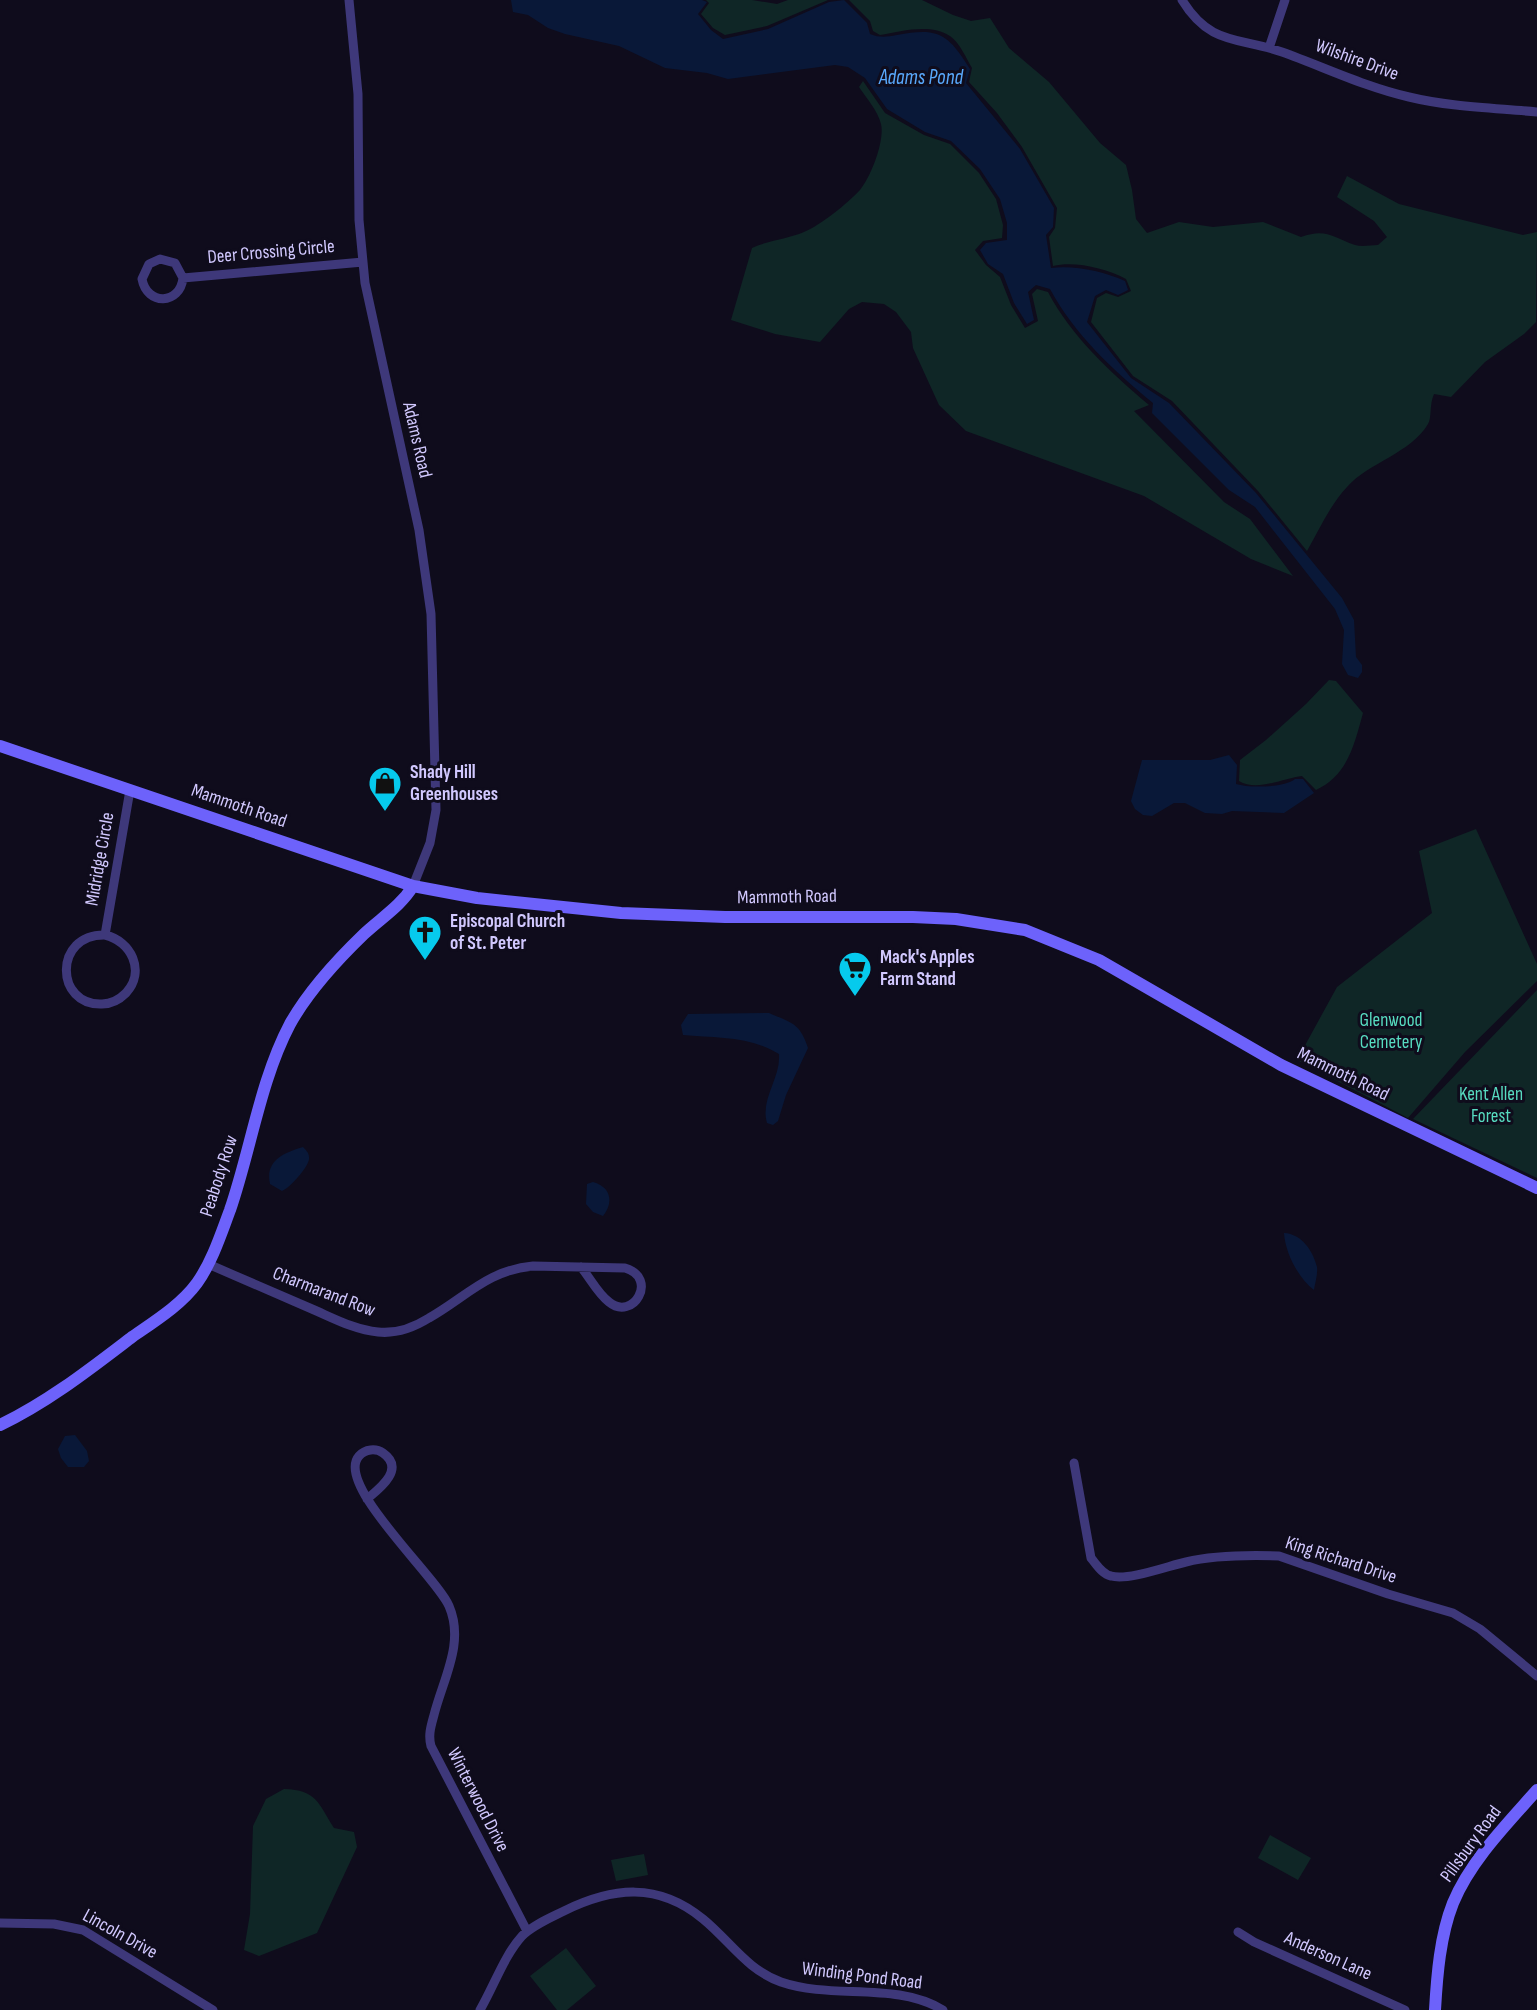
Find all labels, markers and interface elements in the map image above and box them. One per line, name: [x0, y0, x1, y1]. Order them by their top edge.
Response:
street label: Wilshire Drive: [1312, 34, 1402, 86]
water label: Adams Pond: [878, 65, 964, 90]
street label: Deer Crossing Circle: [206, 235, 336, 269]
street label: Adams Road: [397, 399, 437, 480]
place label: Shady Hill Greenhouses: [410, 761, 498, 806]
shop icon: Shady Hill Greenhouses: [366, 764, 404, 813]
street label: Mammoth Road: [188, 779, 290, 833]
street label: Midridge Circle: [80, 810, 120, 908]
street label: Mammoth Road: [737, 885, 837, 909]
place label: Episcopal Church of St. Peter: [450, 910, 565, 955]
church icon: Episcopal Church of St. Peter: [406, 913, 444, 962]
place label: Mack's Apples Farm Stand: [880, 946, 975, 991]
supermarket icon: Mack's Apples Farm Stand: [836, 949, 874, 998]
park label: Glenwood Cemetery: [1359, 1009, 1423, 1054]
street label: Mammoth Road: [1293, 1042, 1393, 1106]
park label: Kent Allen Forest: [1459, 1083, 1523, 1128]
street label: Peabody Row: [195, 1132, 243, 1220]
street label: Charmarand Row: [269, 1262, 379, 1322]
street label: King Richard Drive: [1283, 1531, 1399, 1589]
street label: Winterwood Drive: [442, 1744, 514, 1856]
street label: Pillsbury Road: [1436, 1801, 1506, 1887]
street label: Lincoln Drive: [79, 1904, 161, 1964]
street label: Anderson Lane: [1280, 1926, 1375, 1985]
street label: Winding Pond Road: [801, 1957, 923, 1995]

